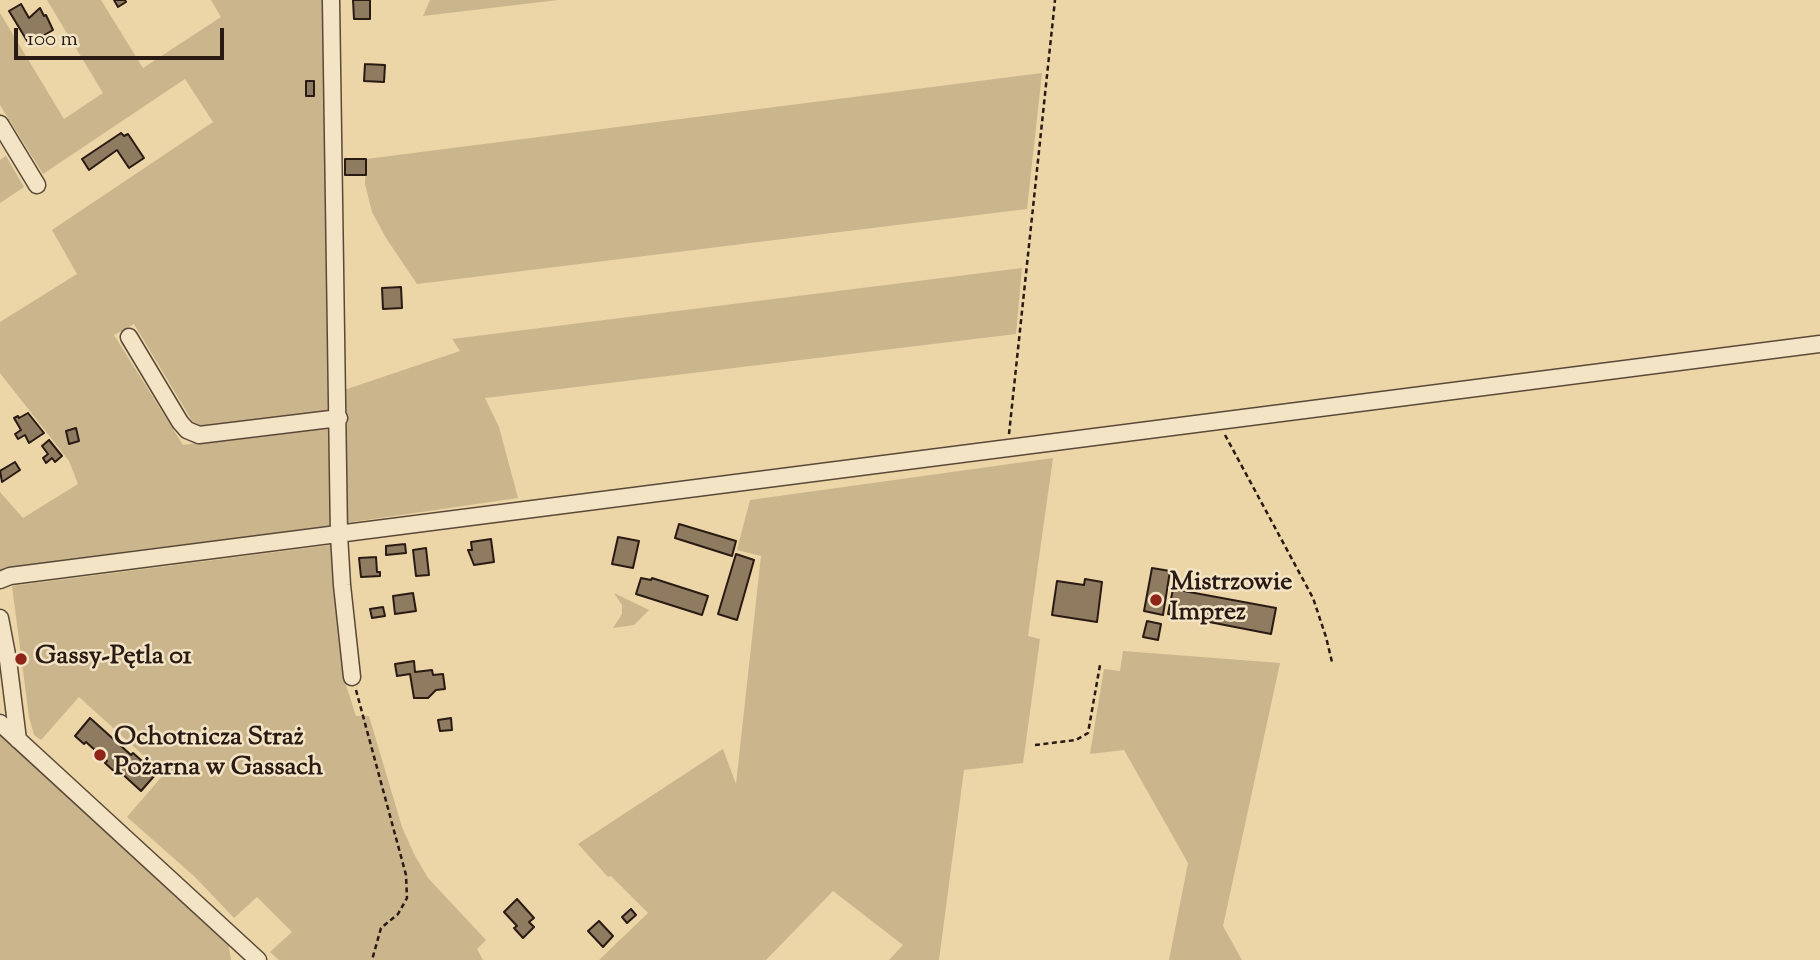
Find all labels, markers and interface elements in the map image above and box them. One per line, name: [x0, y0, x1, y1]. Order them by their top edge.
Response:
scale bar: [18, 14, 228, 58]
text: 100 m: [27, 25, 78, 55]
place label: Mistrzowie Imprez: [1170, 569, 1292, 630]
marker: Mistrzowie Imprez: [1148, 592, 1164, 608]
place label: Gassy-Pętla 01: [35, 643, 192, 675]
marker: Gassy-Pętla 01: [13, 651, 29, 667]
place label: Ochotnicza Straż Pożarna w Gassach: [114, 724, 323, 786]
marker: Ochotnicza Straż Pożarna w Gassach: [92, 747, 108, 763]

